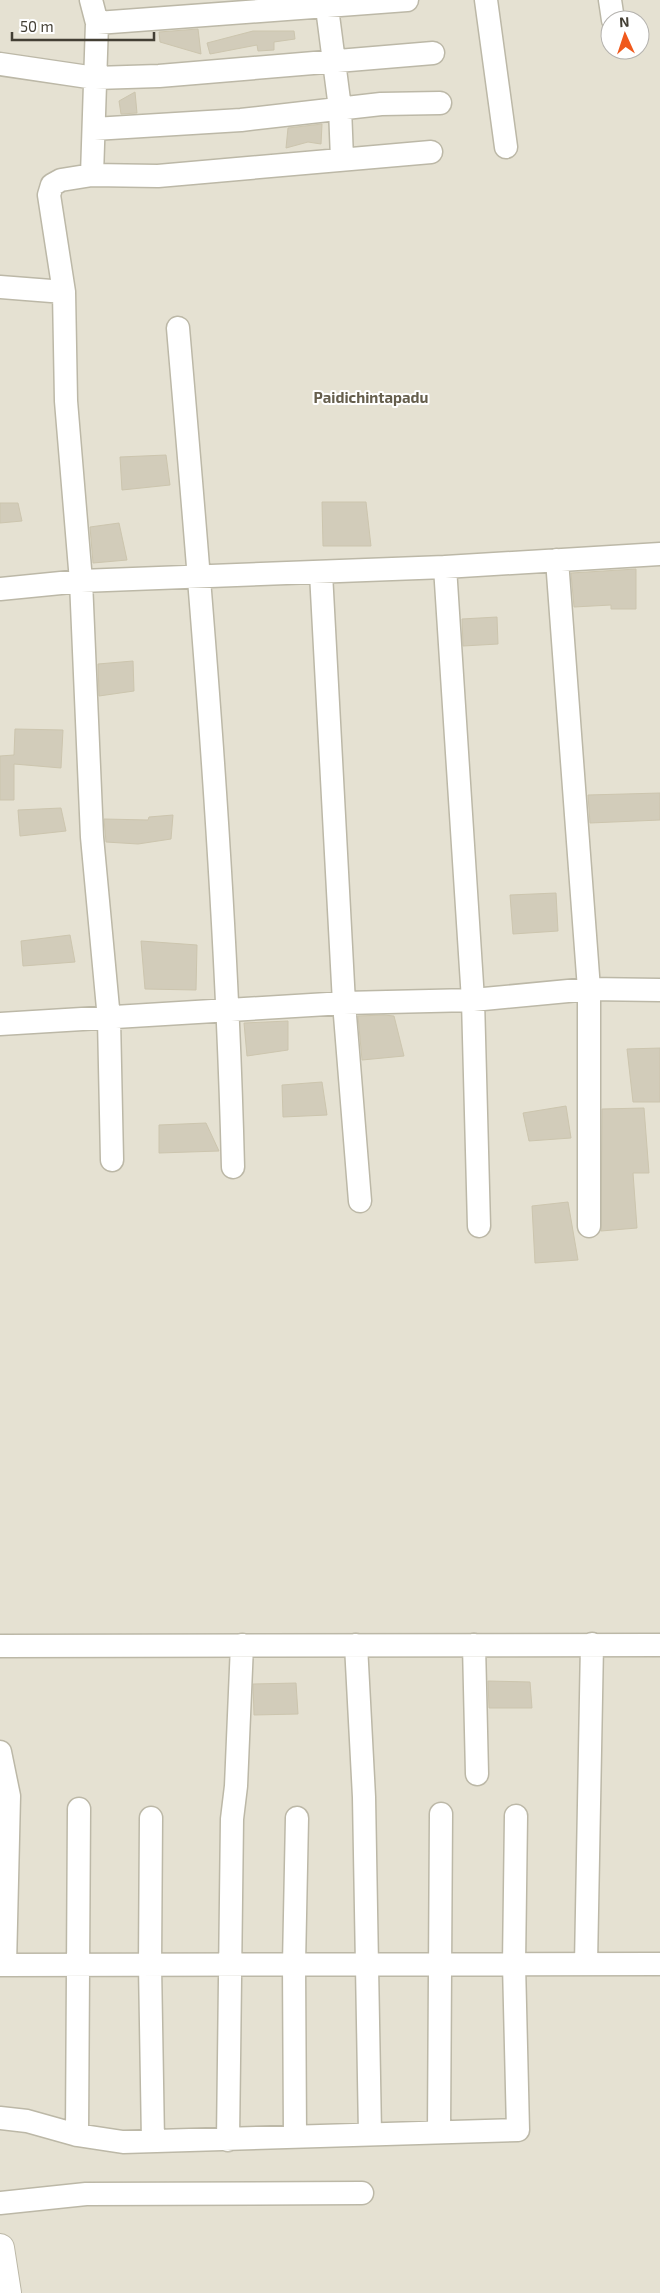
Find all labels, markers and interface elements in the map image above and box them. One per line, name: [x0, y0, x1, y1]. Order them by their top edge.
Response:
scale bar: [12, 10, 155, 42]
north arrow: [600, 10, 650, 60]
text: N: [619, 13, 630, 30]
text: 50 m: [20, 17, 54, 35]
district label: Paidichintapadu: [314, 388, 428, 406]

